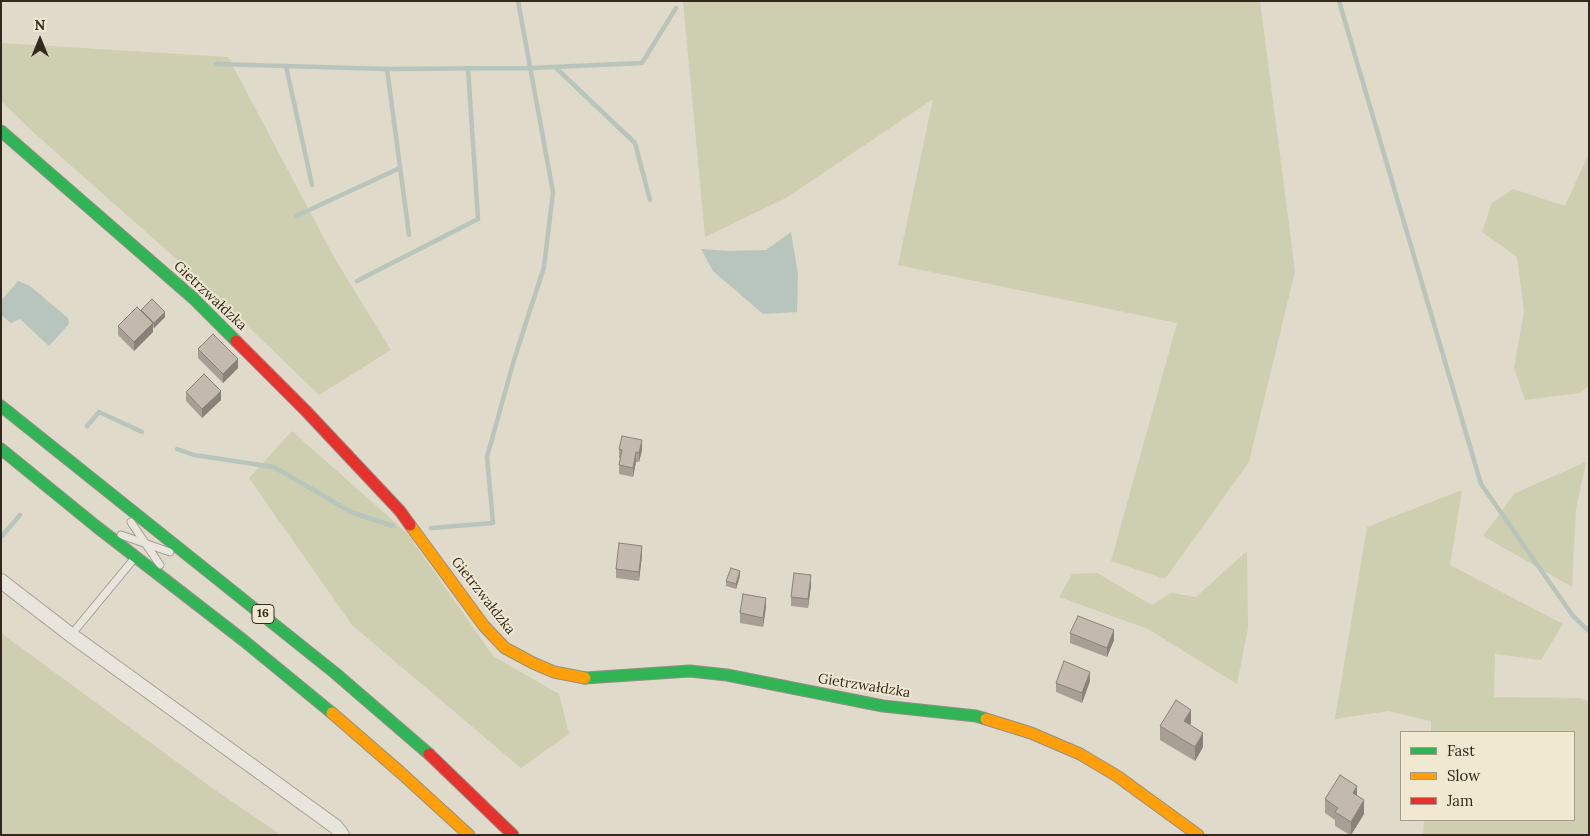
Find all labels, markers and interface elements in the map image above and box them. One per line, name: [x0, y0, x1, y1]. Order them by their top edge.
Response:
north arrow: [15, 15, 65, 65]
text: N: [35, 16, 45, 34]
street label: Gietrzwałdzka: [170, 258, 250, 334]
street label: Gietrzwałdzka: [448, 554, 518, 638]
road number: 16: [252, 604, 274, 624]
street label: Gietrzwałdzka: [817, 670, 911, 702]
legend: [1400, 731, 1575, 821]
text: Fast: [1447, 741, 1475, 760]
text: Slow: [1447, 766, 1480, 785]
text: Jam: [1447, 791, 1474, 810]

